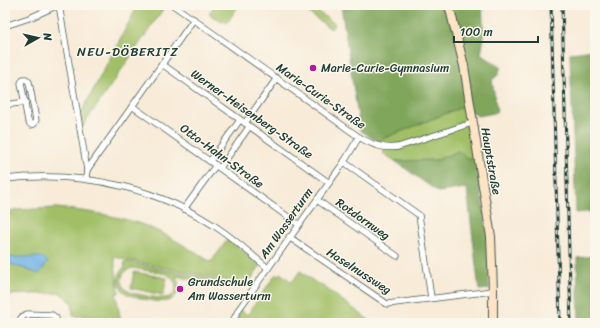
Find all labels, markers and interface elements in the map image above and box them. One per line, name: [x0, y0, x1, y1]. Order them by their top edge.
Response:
north arrow: [18, 18, 58, 58]
scale bar: [454, 18, 538, 44]
text: 100 m: [460, 21, 493, 43]
text: N: [37, 31, 57, 42]
district label: NEU-DÖBERITZ: [77, 40, 179, 63]
street label: Marie-Curie-Straße: [271, 57, 371, 135]
place label: Marie-Curie-Gymnasium: [321, 57, 449, 79]
street label: Werner-Heisenberg-Straße: [186, 63, 318, 165]
marker: Marie-Curie-Gymnasium: [308, 63, 318, 73]
street label: Otto-Hahn-Straße: [175, 118, 269, 194]
street label: Hauptstraße: [474, 126, 508, 196]
street label: Am Wasserturm: [253, 183, 319, 264]
street label: Rotdornweg: [331, 192, 395, 246]
street label: Haselnussweg: [322, 242, 396, 300]
place label: Grundschule Am Wasserturm: [187, 271, 271, 307]
marker: Grundschule Am Wasserturm: [175, 284, 185, 294]

